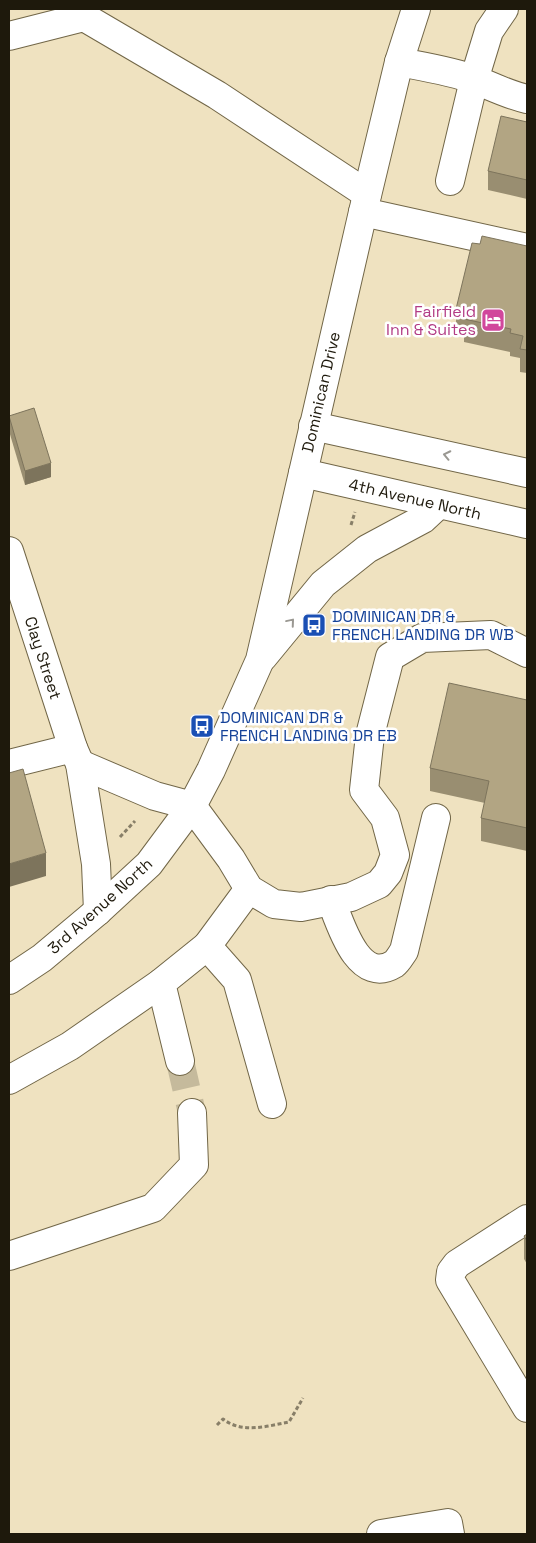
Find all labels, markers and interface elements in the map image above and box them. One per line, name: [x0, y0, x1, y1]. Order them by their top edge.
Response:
place label: Fairfield Inn & Suites: [386, 301, 476, 340]
hotel icon: Fairfield Inn & Suites: [480, 307, 506, 333]
street label: Dominican Drive: [297, 330, 345, 454]
one-way arrow: [443, 450, 452, 461]
street label: 4th Avenue North: [347, 474, 483, 524]
place label: DOMINICAN DR & FRENCH LANDING DR WB: [332, 606, 514, 645]
bus stop icon: DOMINICAN DR & FRENCH LANDING DR WB: [301, 612, 327, 638]
street label: Clay Street: [20, 614, 66, 702]
one-way arrow: [286, 619, 295, 628]
place label: DOMINICAN DR & FRENCH LANDING DR EB: [220, 707, 397, 746]
bus stop icon: DOMINICAN DR & FRENCH LANDING DR EB: [189, 713, 215, 739]
street label: 3rd Avenue North: [43, 853, 157, 959]

